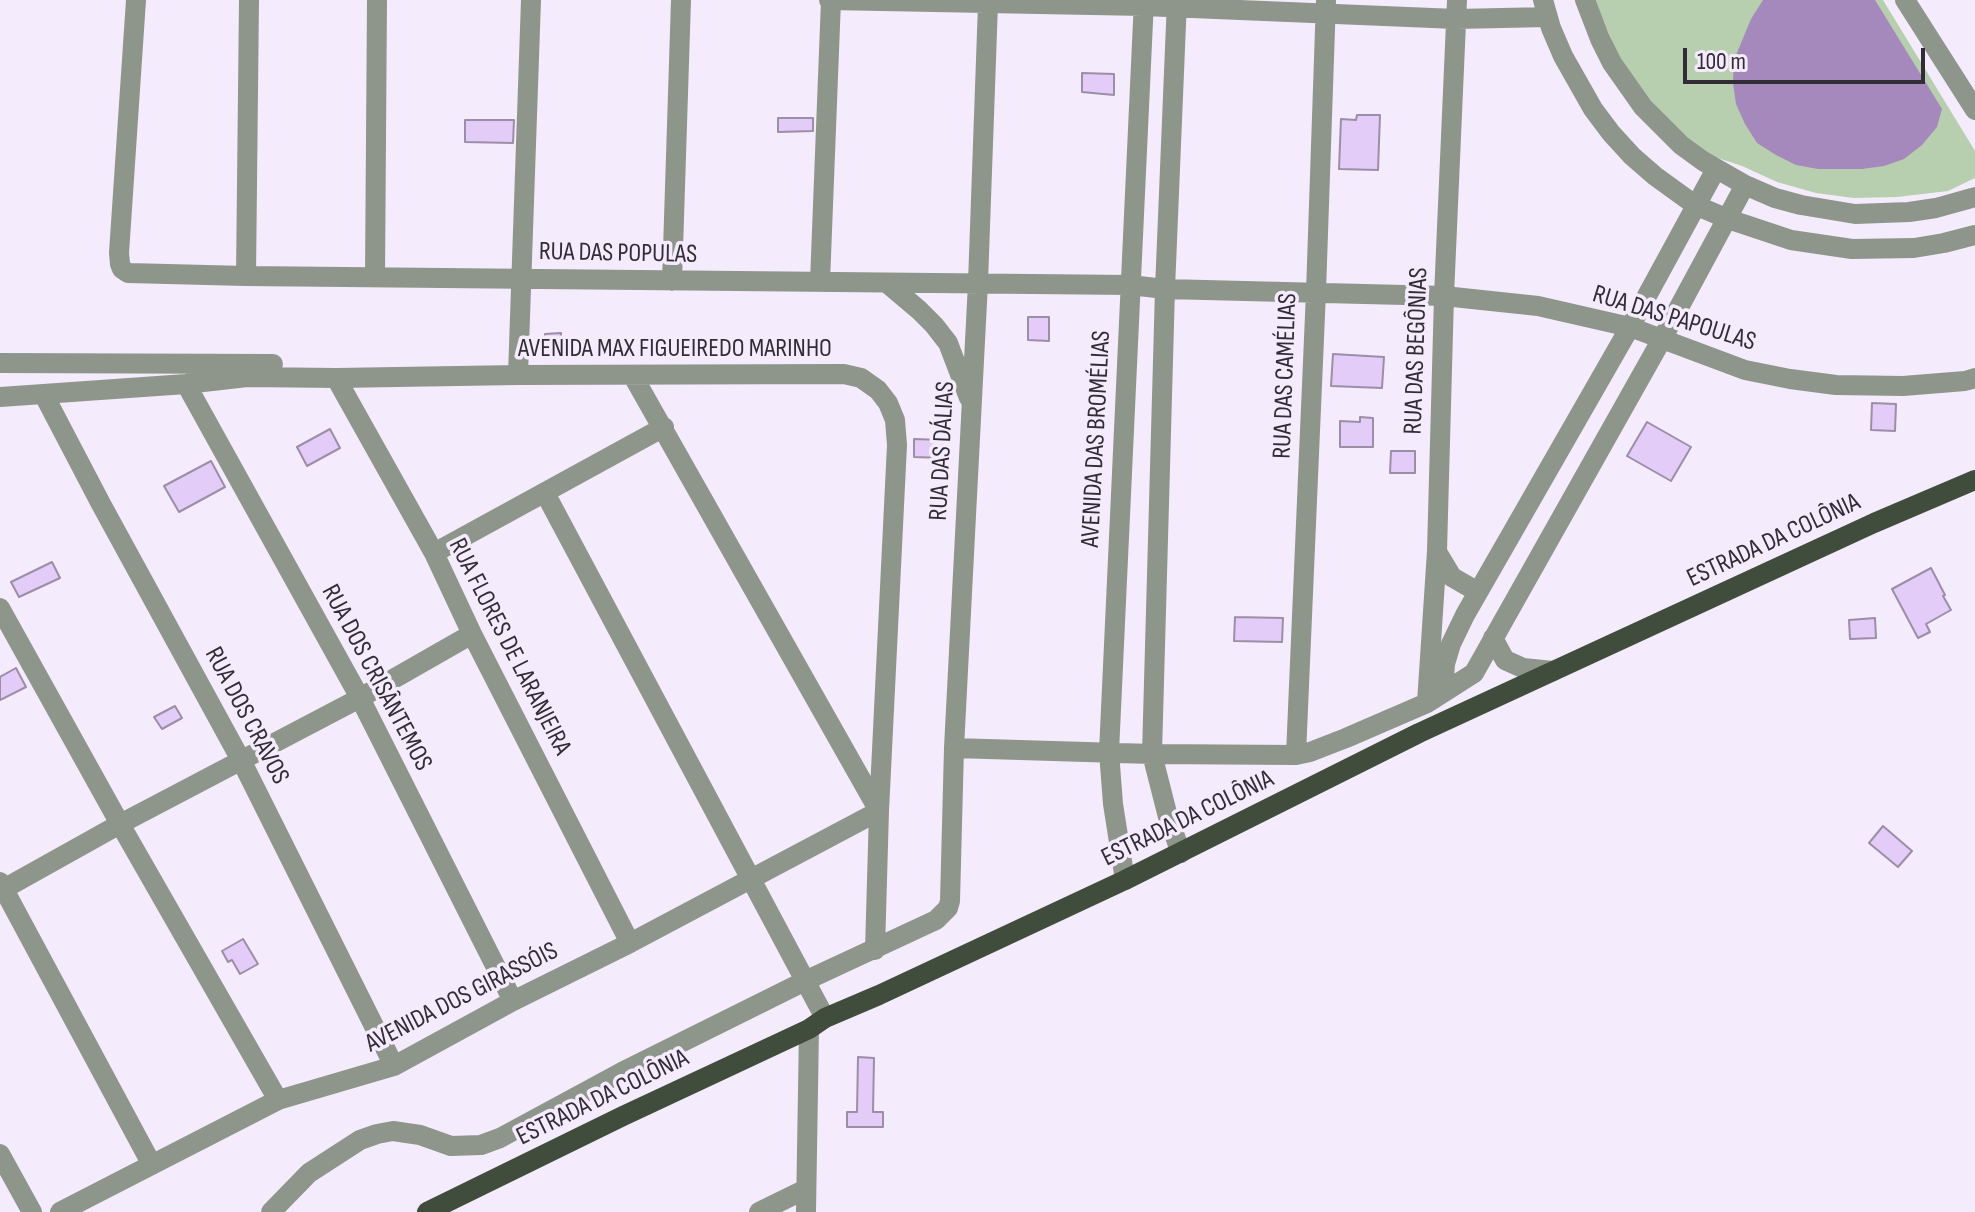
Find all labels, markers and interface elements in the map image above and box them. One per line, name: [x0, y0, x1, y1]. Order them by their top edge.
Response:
scale bar: [1687, 32, 1929, 82]
text: 100 m: [1697, 47, 1746, 76]
street label: RUA DAS POPULAS: [539, 237, 697, 271]
street label: RUA DAS BEGÔNIAS: [1398, 267, 1436, 435]
street label: RUA DAS PAPOULAS: [1589, 279, 1759, 359]
street label: RUA DAS CAMÉLIAS: [1268, 293, 1304, 459]
street label: AVENIDA DAS BROMÉLIAS: [1076, 330, 1118, 548]
street label: AVENIDA MAX FIGUEIREDO MARINHO: [518, 333, 832, 365]
street label: RUA DAS DÁLIAS: [924, 381, 962, 521]
street label: ESTRADA DA COLÔNIA: [1682, 487, 1866, 595]
street label: RUA FLORES DE LARANJEIRA: [441, 533, 577, 761]
street label: RUA DOS CRISÂNTEMOS: [314, 580, 438, 776]
street label: RUA DOS CRAVOS: [197, 642, 295, 790]
street label: ESTRADA DA COLÔNIA: [1097, 764, 1279, 874]
street label: AVENIDA DOS GIRASSÓIS: [361, 936, 563, 1060]
street label: ESTRADA DA COLÔNIA: [512, 1043, 694, 1153]

